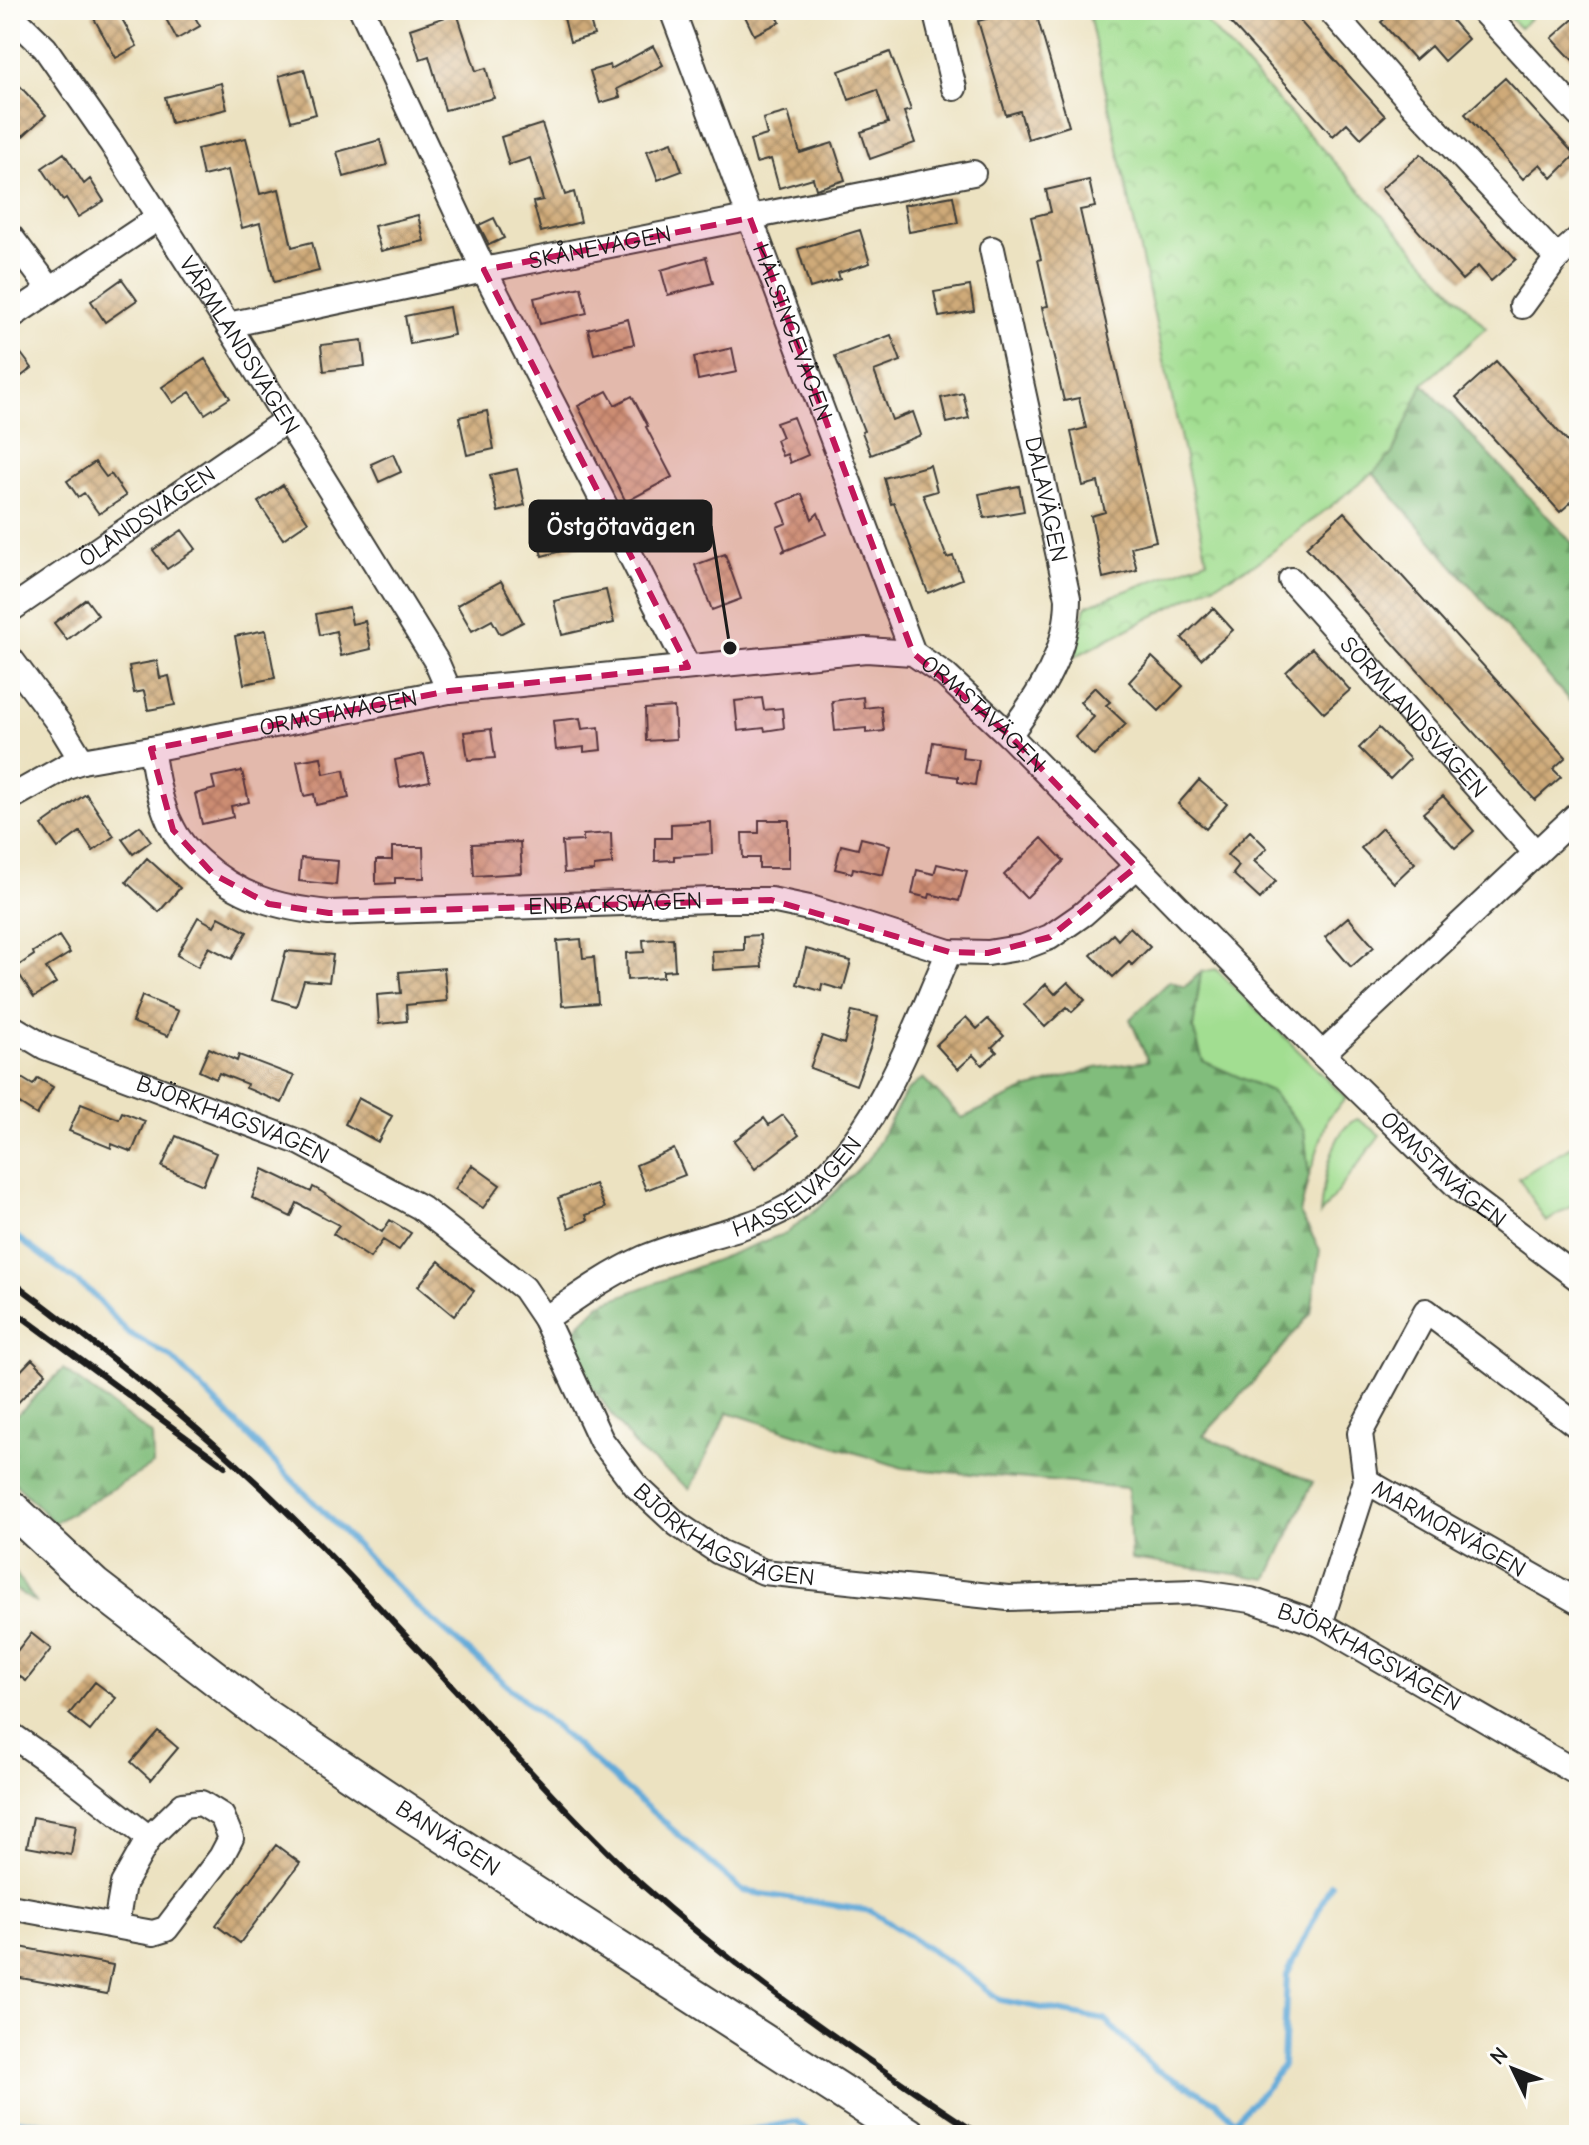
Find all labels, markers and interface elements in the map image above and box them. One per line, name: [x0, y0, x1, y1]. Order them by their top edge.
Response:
street label: SKÅNEVÄGEN: [526, 219, 674, 275]
street label: HÄLSINGEVÄGEN: [747, 240, 839, 425]
street label: VÄRMLANDSVÄGEN: [174, 251, 306, 439]
street label: DALAVÄGEN: [1019, 434, 1074, 564]
street label: ÖLANDSVÄGEN: [73, 459, 220, 573]
callout: Östgötavägen: [530, 501, 711, 551]
text: Östgötavägen: [546, 512, 696, 542]
street label: SÖRMLANDSVÄGEN: [1334, 631, 1493, 803]
street label: ORMSTAVÄGEN: [916, 649, 1052, 778]
street label: ORMSTAVÄGEN: [257, 684, 420, 742]
street label: ENBACKSVÄGEN: [528, 886, 703, 920]
street label: BJÖRKHAGSVÄGEN: [133, 1069, 334, 1170]
street label: ORMSTAVÄGEN: [1375, 1105, 1512, 1233]
street label: HASSELVÄGEN: [729, 1131, 867, 1243]
street label: MARMORVÄGEN: [1368, 1474, 1531, 1583]
street label: BJÖRKHAGSVÄGEN: [628, 1477, 816, 1591]
street label: BJÖRKHAGSVÄGEN: [1274, 1596, 1466, 1717]
street label: BANVÄGEN: [391, 1794, 505, 1882]
north arrow: [1473, 2029, 1553, 2109]
text: N: [1485, 2042, 1514, 2070]

